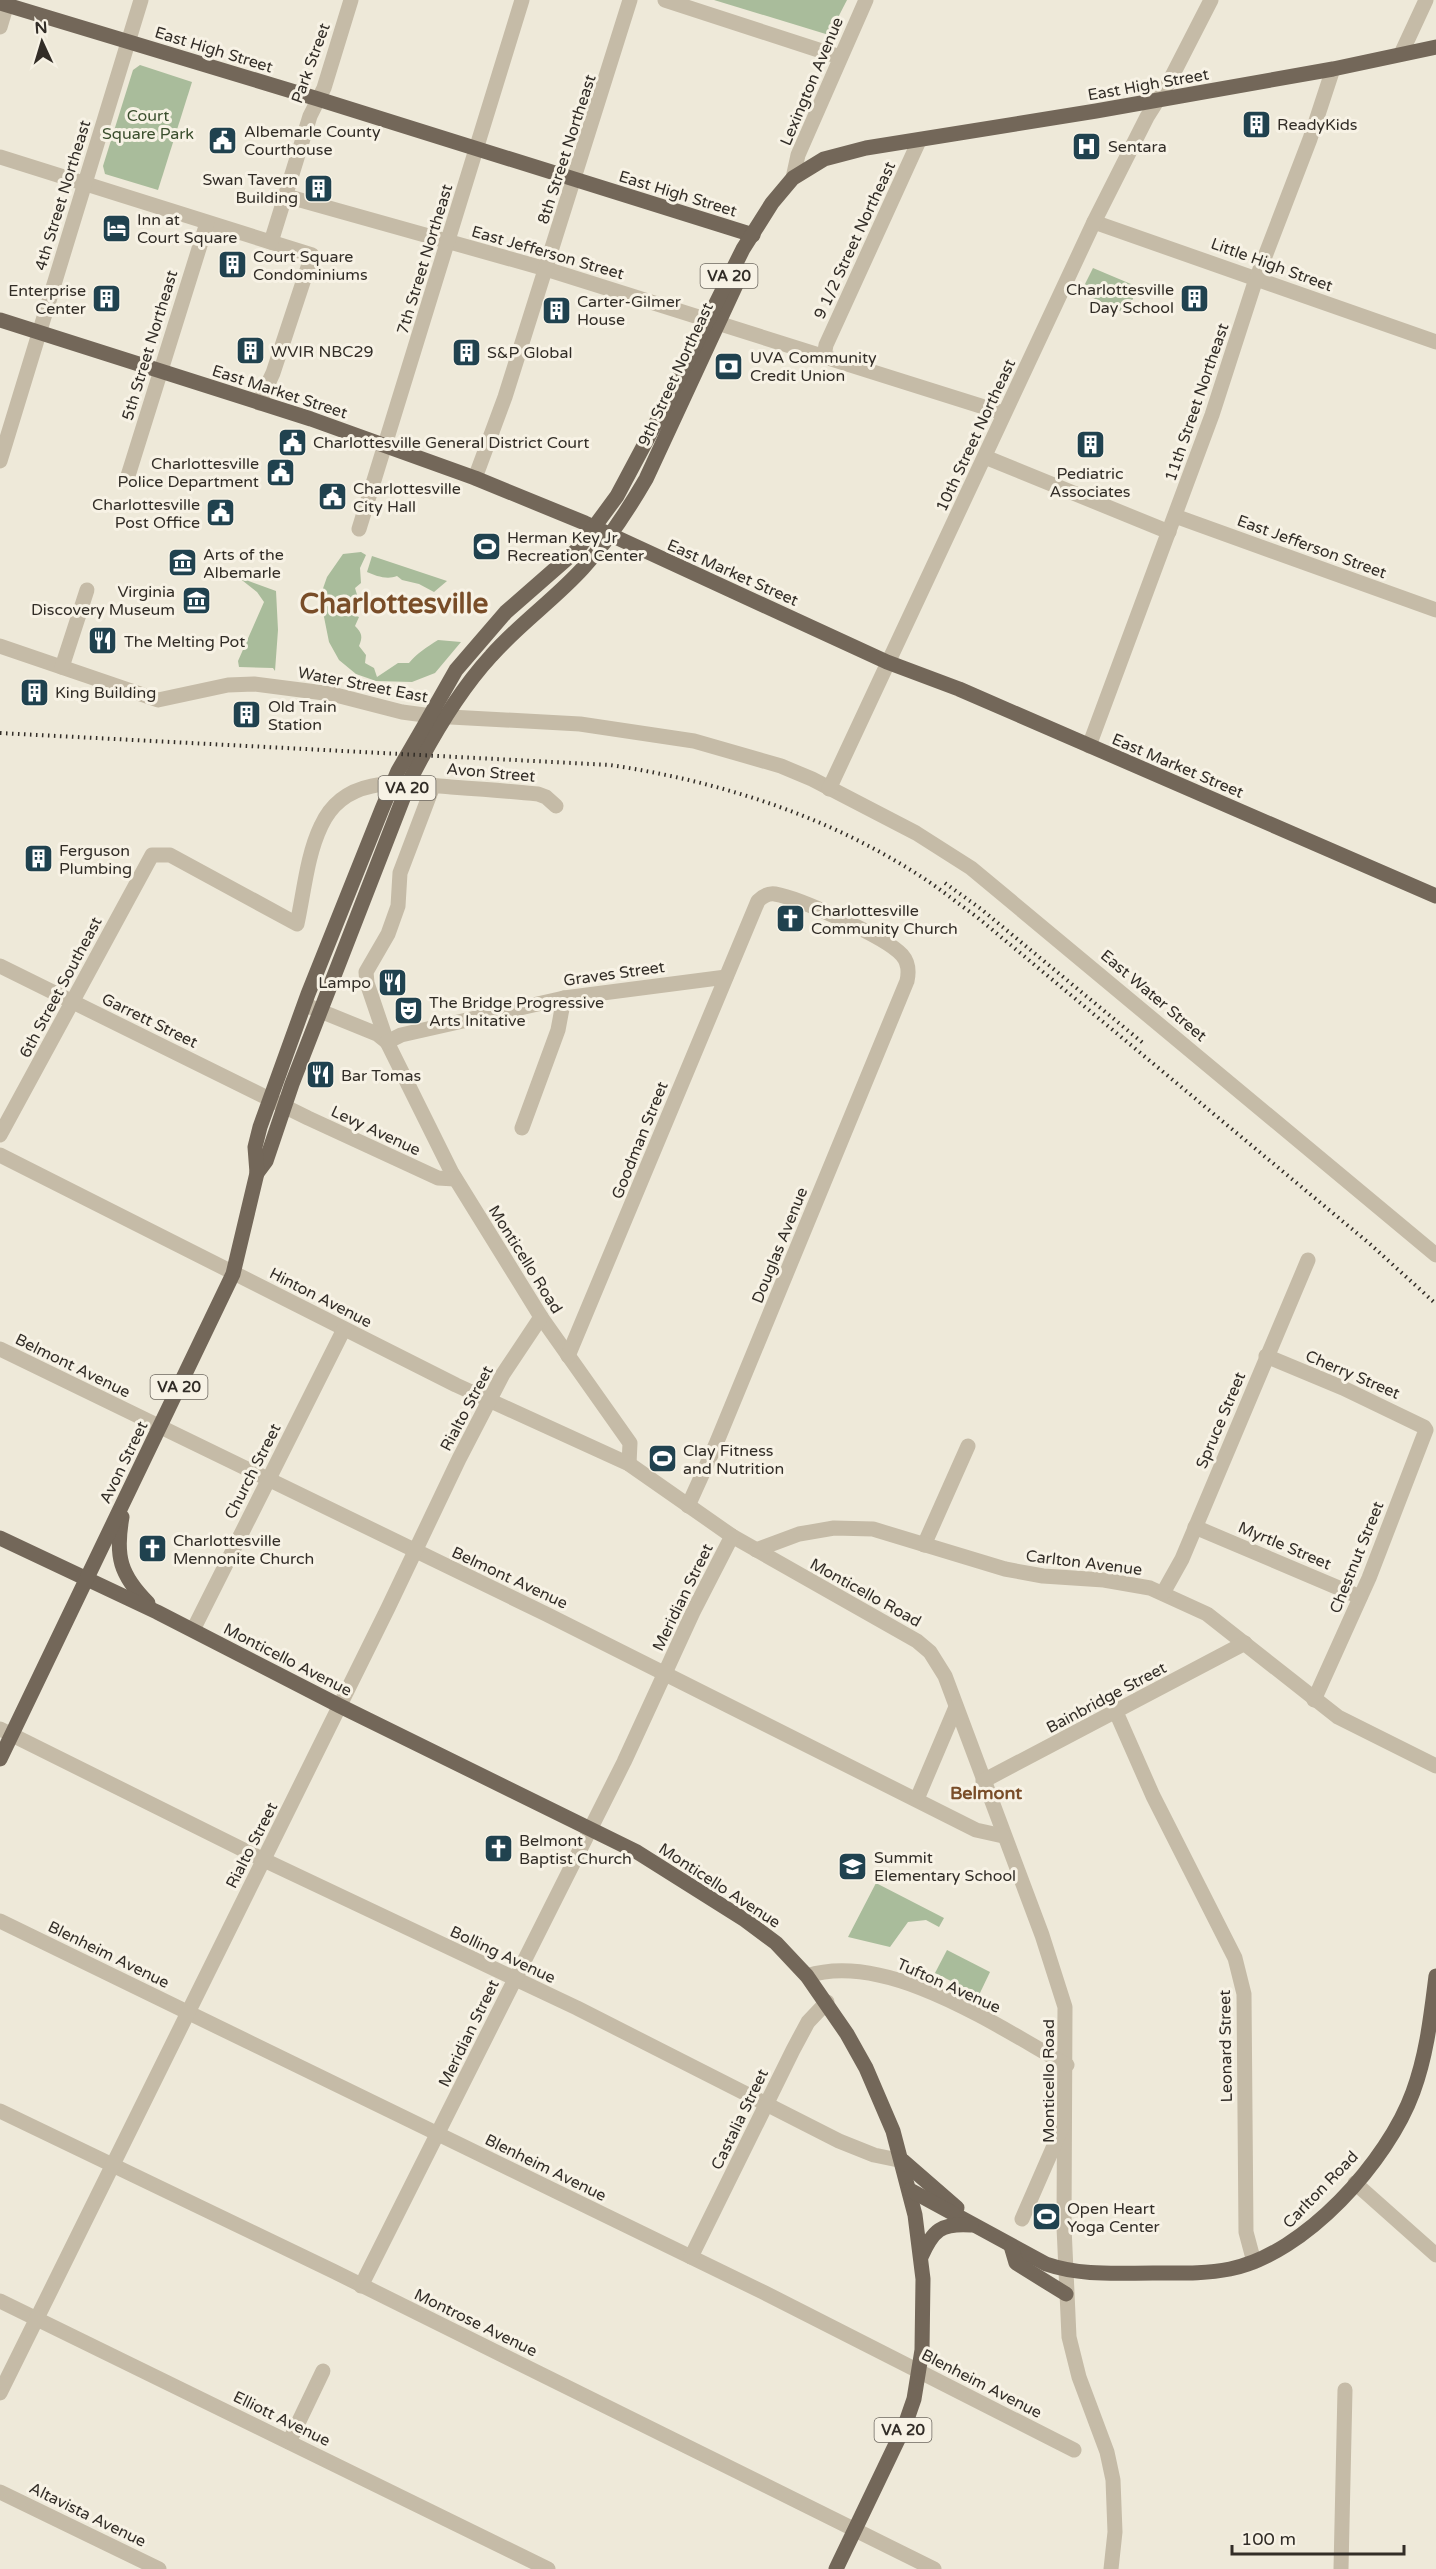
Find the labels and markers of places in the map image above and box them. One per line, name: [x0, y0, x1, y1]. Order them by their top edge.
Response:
building icon: ReadyKids: [1240, 108, 1272, 140]
place label: ReadyKids: [1277, 115, 1357, 135]
place label: Albemarle County Courthouse: [244, 122, 381, 160]
public building icon: Albemarle County Courthouse: [207, 124, 239, 156]
hospital icon: Sentara: [1071, 130, 1103, 162]
place label: Sentara: [1108, 137, 1167, 157]
place label: Swan Tavern Building: [203, 170, 298, 208]
building icon: Swan Tavern Building: [303, 172, 335, 204]
place label: Inn at Court Square: [137, 210, 237, 248]
hotel icon: Inn at Court Square: [100, 212, 132, 244]
place label: Court Square Condominiums: [253, 247, 368, 285]
building icon: Court Square Condominiums: [216, 249, 248, 281]
place label: Charlottesville Day School: [1066, 280, 1174, 318]
place label: Enterprise Center: [8, 281, 87, 319]
building icon: Charlottesville Day School: [1179, 282, 1211, 314]
building icon: Enterprise Center: [91, 283, 123, 315]
place label: Carter-Gilmer House: [577, 292, 682, 330]
building icon: Carter-Gilmer House: [540, 294, 572, 326]
building icon: WVIR NBC29: [234, 335, 266, 367]
building icon: S&P Global: [450, 336, 482, 368]
place label: WVIR NBC29: [271, 342, 374, 362]
place label: S&P Global: [487, 343, 572, 363]
place label: UVA Community Credit Union: [750, 348, 877, 386]
bank icon: UVA Community Credit Union: [713, 350, 745, 382]
public building icon: Charlottesville General District Court: [276, 426, 308, 458]
building icon: Pediatric Associates: [1074, 429, 1106, 461]
place label: Charlottesville General District Court: [313, 433, 589, 453]
place label: Charlottesville Police Department: [118, 454, 259, 492]
public building icon: Charlottesville Police Department: [264, 456, 296, 488]
place label: Pediatric Associates: [1049, 464, 1131, 502]
place label: Charlottesville City Hall: [353, 479, 461, 517]
public building icon: Charlottesville City Hall: [316, 481, 348, 513]
place label: Charlottesville Post Office: [92, 495, 200, 533]
public building icon: Charlottesville Post Office: [205, 497, 237, 529]
place label: Herman Key Jr Recreation Center: [507, 528, 645, 566]
sports icon: Herman Key Jr Recreation Center: [470, 530, 502, 562]
place label: Arts of the Albemarle: [203, 545, 284, 583]
museum icon: Arts of the Albemarle: [166, 547, 198, 579]
place label: Virginia Discovery Museum: [31, 582, 175, 620]
museum icon: Virginia Discovery Museum: [180, 584, 212, 616]
restaurant icon: The Melting Pot: [87, 625, 119, 657]
place label: The Melting Pot: [124, 632, 245, 652]
building icon: King Building: [18, 676, 50, 708]
place label: King Building: [55, 683, 156, 703]
place label: Old Train Station: [268, 697, 337, 735]
building icon: Old Train Station: [231, 699, 263, 731]
place label: Ferguson Plumbing: [59, 841, 132, 879]
building icon: Ferguson Plumbing: [22, 843, 54, 875]
place label: Charlottesville Community Church: [811, 901, 958, 939]
church icon: Charlottesville Community Church: [774, 903, 806, 935]
restaurant icon: Lampo: [376, 966, 408, 998]
place label: Lampo: [318, 973, 371, 993]
place label: The Bridge Progressive Arts Initative: [429, 993, 604, 1031]
theatre icon: The Bridge Progressive Arts Initative: [392, 995, 424, 1027]
restaurant icon: Bar Tomas: [304, 1059, 336, 1091]
place label: Bar Tomas: [341, 1066, 421, 1086]
place label: Clay Fitness and Nutrition: [683, 1441, 784, 1479]
sports icon: Clay Fitness and Nutrition: [646, 1443, 678, 1475]
place label: Charlottesville Mennonite Church: [173, 1531, 314, 1569]
church icon: Charlottesville Mennonite Church: [136, 1533, 168, 1565]
place label: Belmont Baptist Church: [519, 1831, 632, 1869]
church icon: Belmont Baptist Church: [482, 1833, 514, 1865]
place label: Summit Elementary School: [874, 1848, 1016, 1886]
school or university icon: Summit Elementary School: [837, 1850, 869, 1882]
place label: Open Heart Yoga Center: [1067, 2199, 1161, 2237]
sports icon: Open Heart Yoga Center: [1030, 2201, 1062, 2233]

